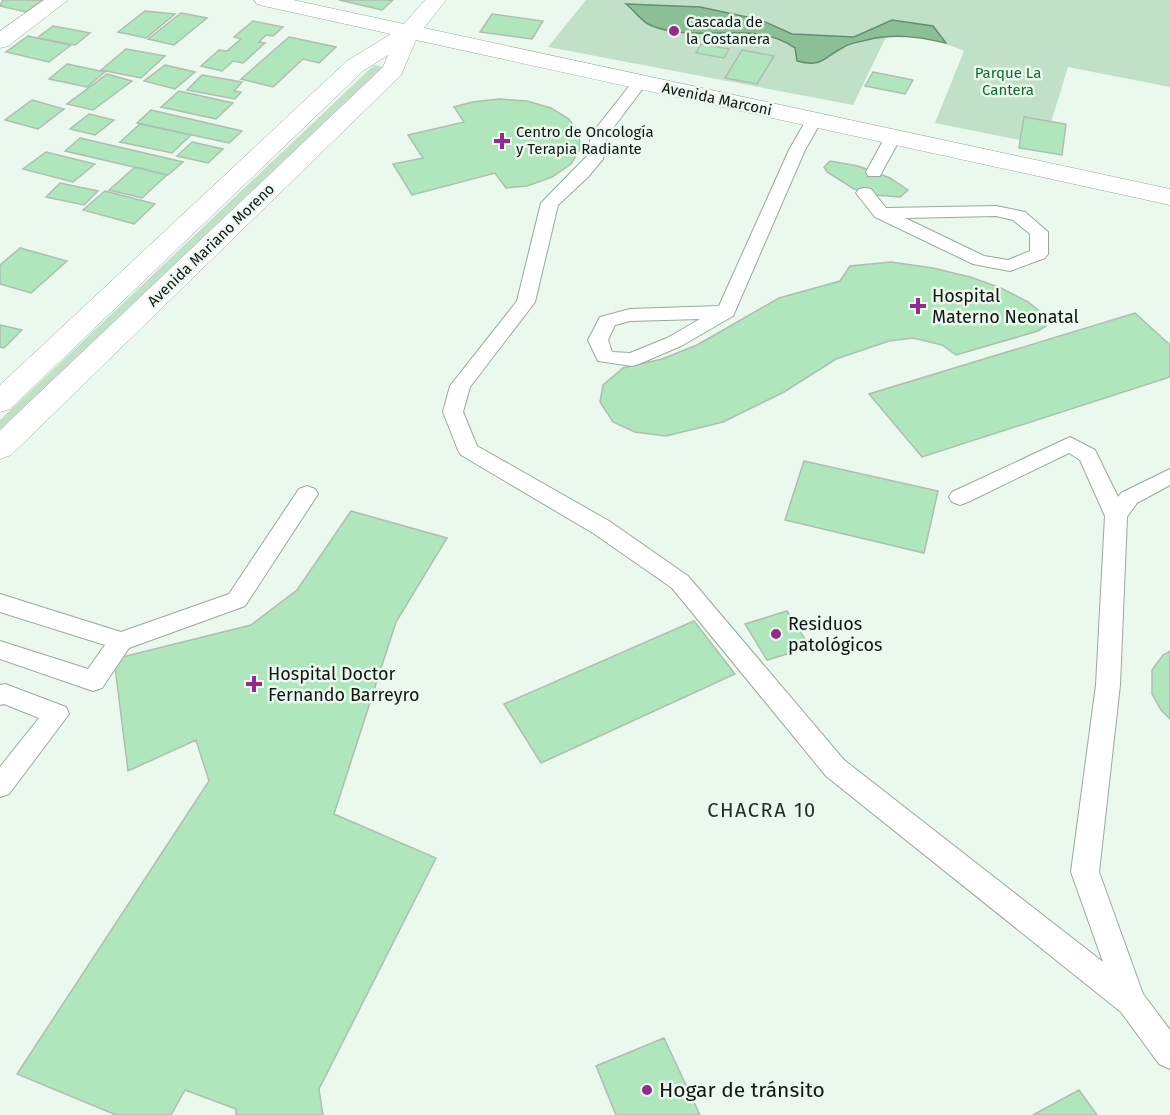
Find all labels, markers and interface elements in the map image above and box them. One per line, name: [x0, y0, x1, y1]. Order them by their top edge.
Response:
place label: Cascada de la Costanera: [686, 13, 770, 48]
marker: Cascada de la Costanera: [667, 24, 681, 38]
park label: Parque La Cantera: [975, 64, 1041, 99]
street label: Avenida Marconi: [660, 79, 774, 119]
place label: Centro de Oncología y Terapia Radiante: [516, 123, 654, 158]
marker: Centro de Oncología y Terapia Radiante: [493, 132, 511, 150]
street label: Avenida Mariano Moreno: [144, 180, 278, 310]
place label: Hospital Materno Neonatal: [932, 285, 1079, 328]
marker: Hospital Materno Neonatal: [909, 297, 927, 315]
place label: Residuos patológicos: [788, 613, 882, 656]
marker: Residuos patológicos: [769, 627, 783, 641]
place label: Hospital Doctor Fernando Barreyro: [268, 663, 420, 706]
marker: Hospital Doctor Fernando Barreyro: [245, 675, 263, 693]
district label: CHACRA 10: [707, 798, 817, 822]
place label: Hogar de tránsito: [659, 1077, 825, 1103]
marker: Hogar de tránsito: [640, 1083, 654, 1097]

